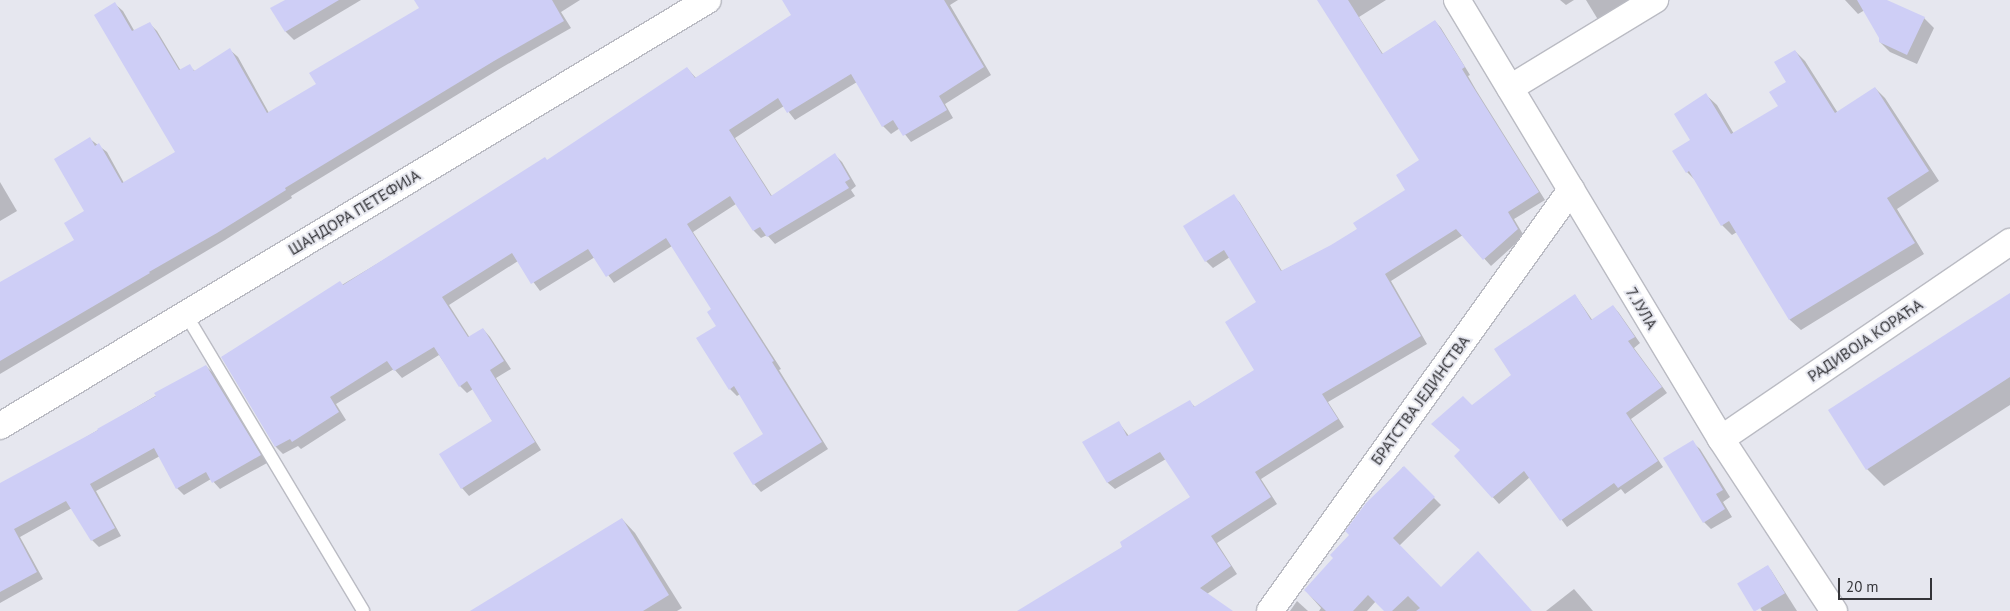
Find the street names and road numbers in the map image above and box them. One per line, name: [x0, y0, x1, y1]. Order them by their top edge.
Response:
street label: ШАНДОРА ПЕТЕФИЈА: [284, 165, 424, 259]
street label: 7. ЈУЛА: [1622, 283, 1662, 333]
street label: РАДИВОЈА КОРАЋА: [1804, 294, 1926, 386]
street label: БРАТСТВА ЈЕДИНСТВА: [1366, 331, 1474, 469]

